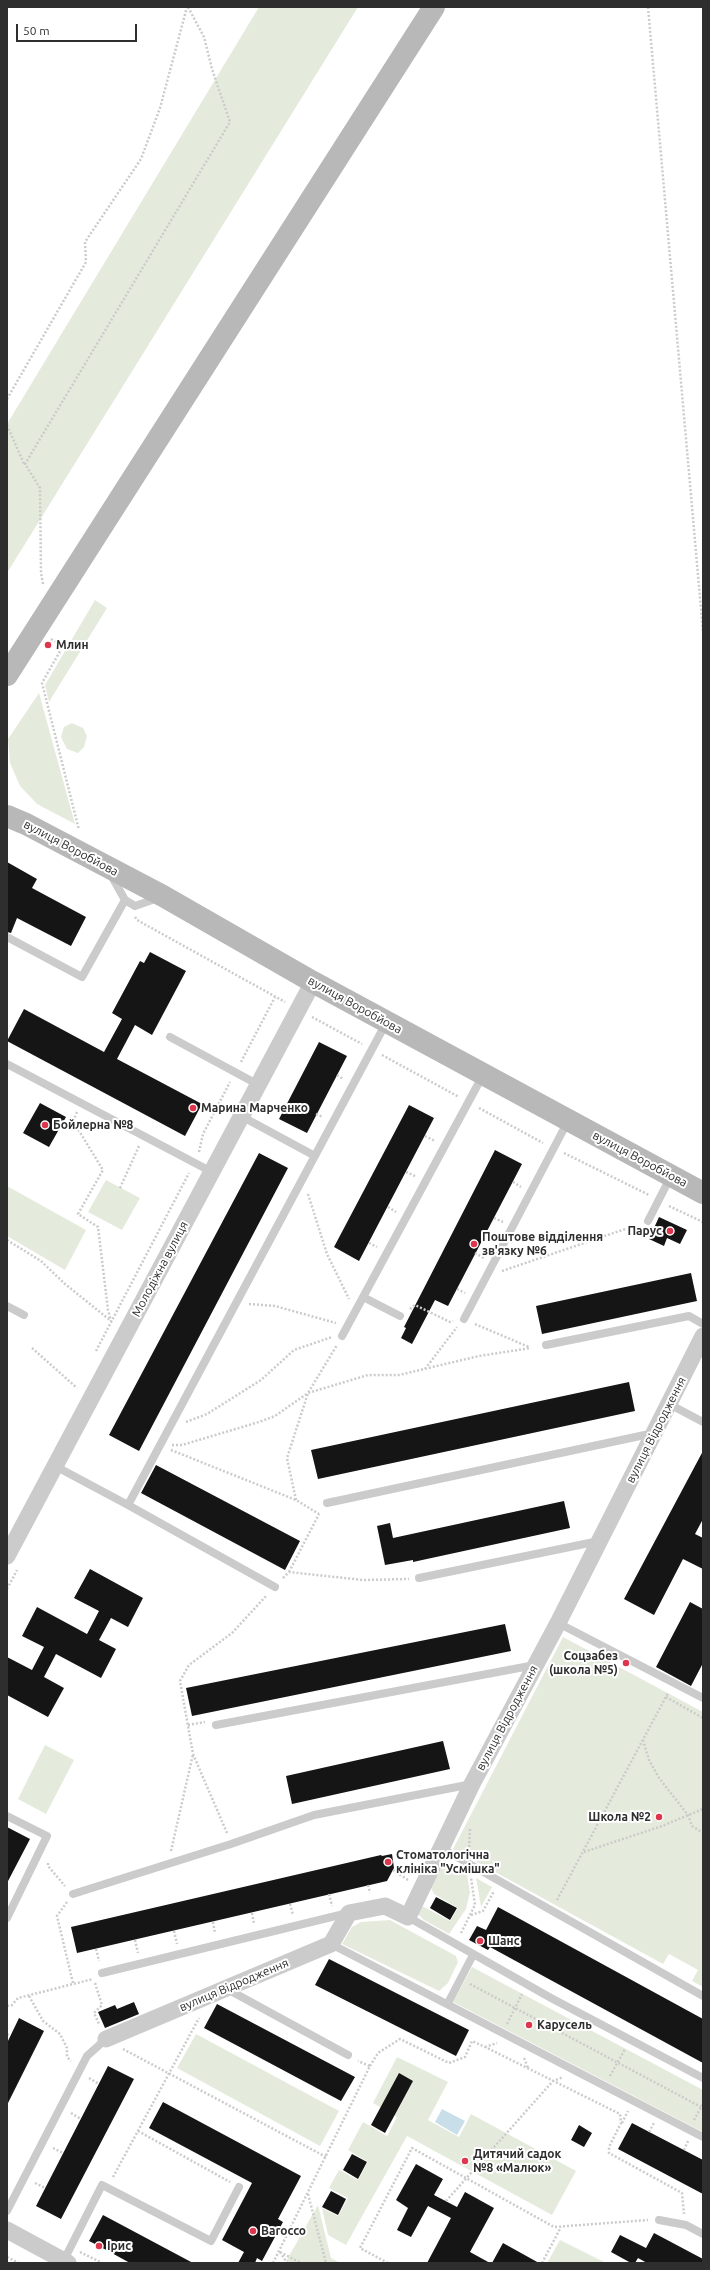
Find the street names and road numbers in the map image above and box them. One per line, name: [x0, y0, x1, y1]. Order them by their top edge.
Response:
street label: вулиця Воробйова: [21, 817, 121, 879]
street label: вулиця Воробйова: [306, 973, 404, 1037]
street label: вулиця Воробйова: [590, 1128, 690, 1190]
street label: Молодіжна вулиця: [129, 1219, 191, 1319]
street label: вулиця Відродження: [623, 1375, 689, 1485]
street label: вулиця Відродження: [473, 1663, 541, 1773]
street label: вулиця Відродження: [177, 1955, 291, 2015]

